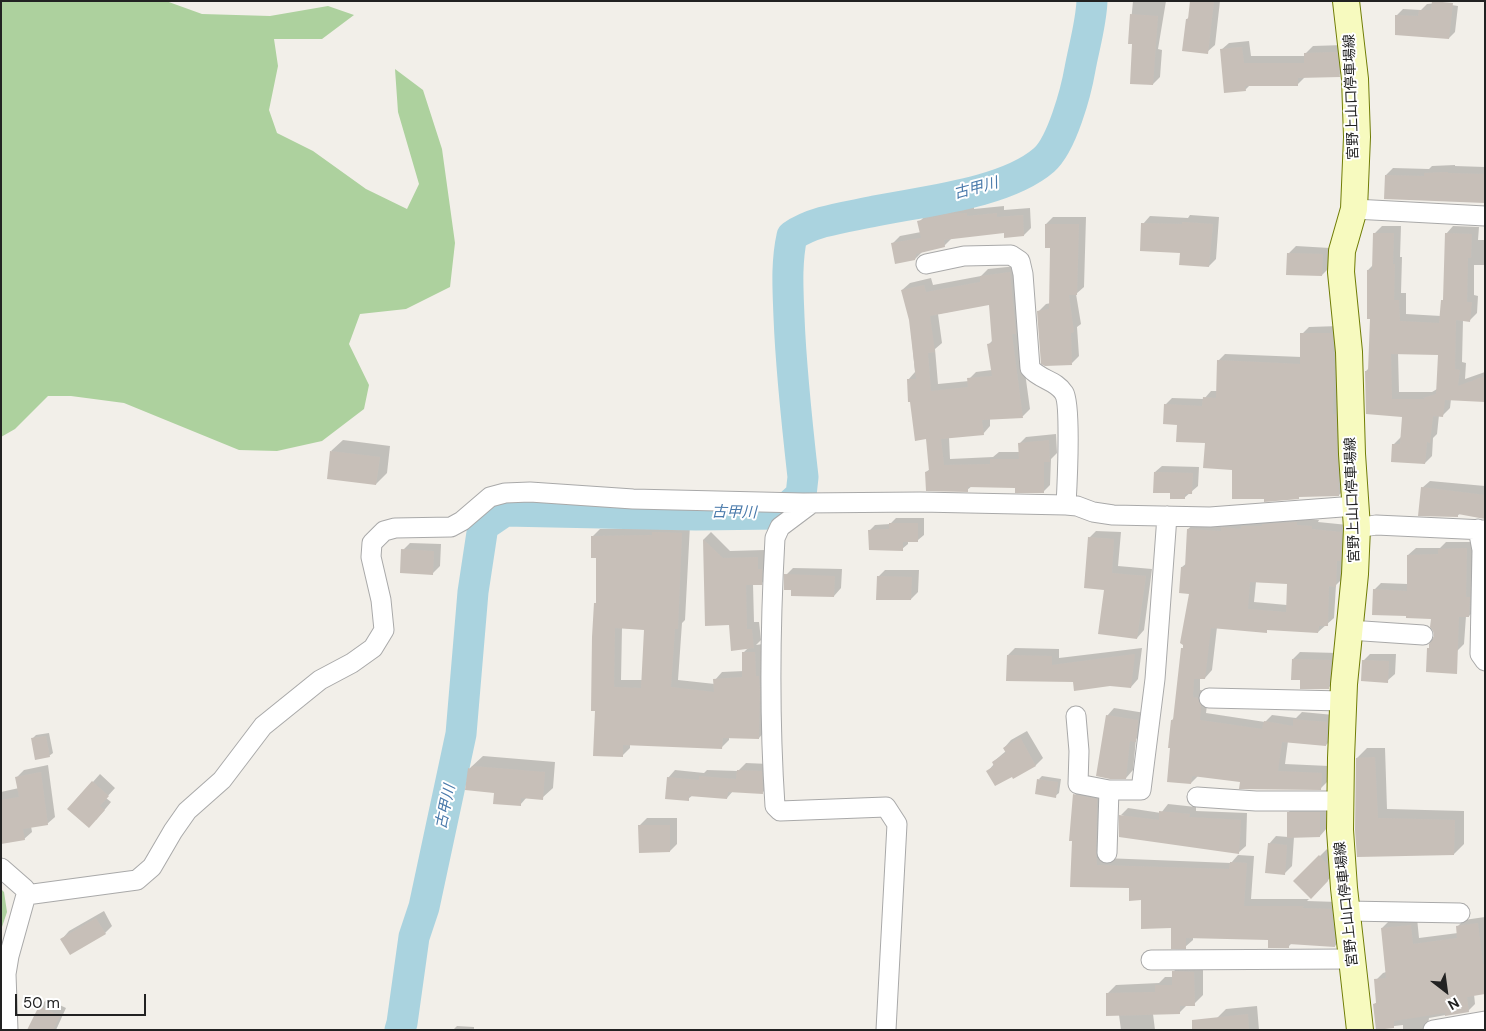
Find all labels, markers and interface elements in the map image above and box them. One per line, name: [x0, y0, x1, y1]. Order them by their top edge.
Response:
street label: 宮野上山口停車場線: [1341, 34, 1363, 160]
water label: 古甲川: [952, 174, 1000, 204]
street label: 宮野上山口停車場線: [1342, 437, 1364, 563]
water label: 古甲川: [711, 504, 757, 522]
water label: 古甲川: [433, 783, 459, 831]
street label: 宮野上山口停車場線: [1332, 840, 1362, 968]
north arrow: [1421, 966, 1471, 1016]
scale bar: [18, 984, 149, 1016]
text: 50 m: [23, 993, 60, 1013]
text: N: [1445, 994, 1462, 1014]

